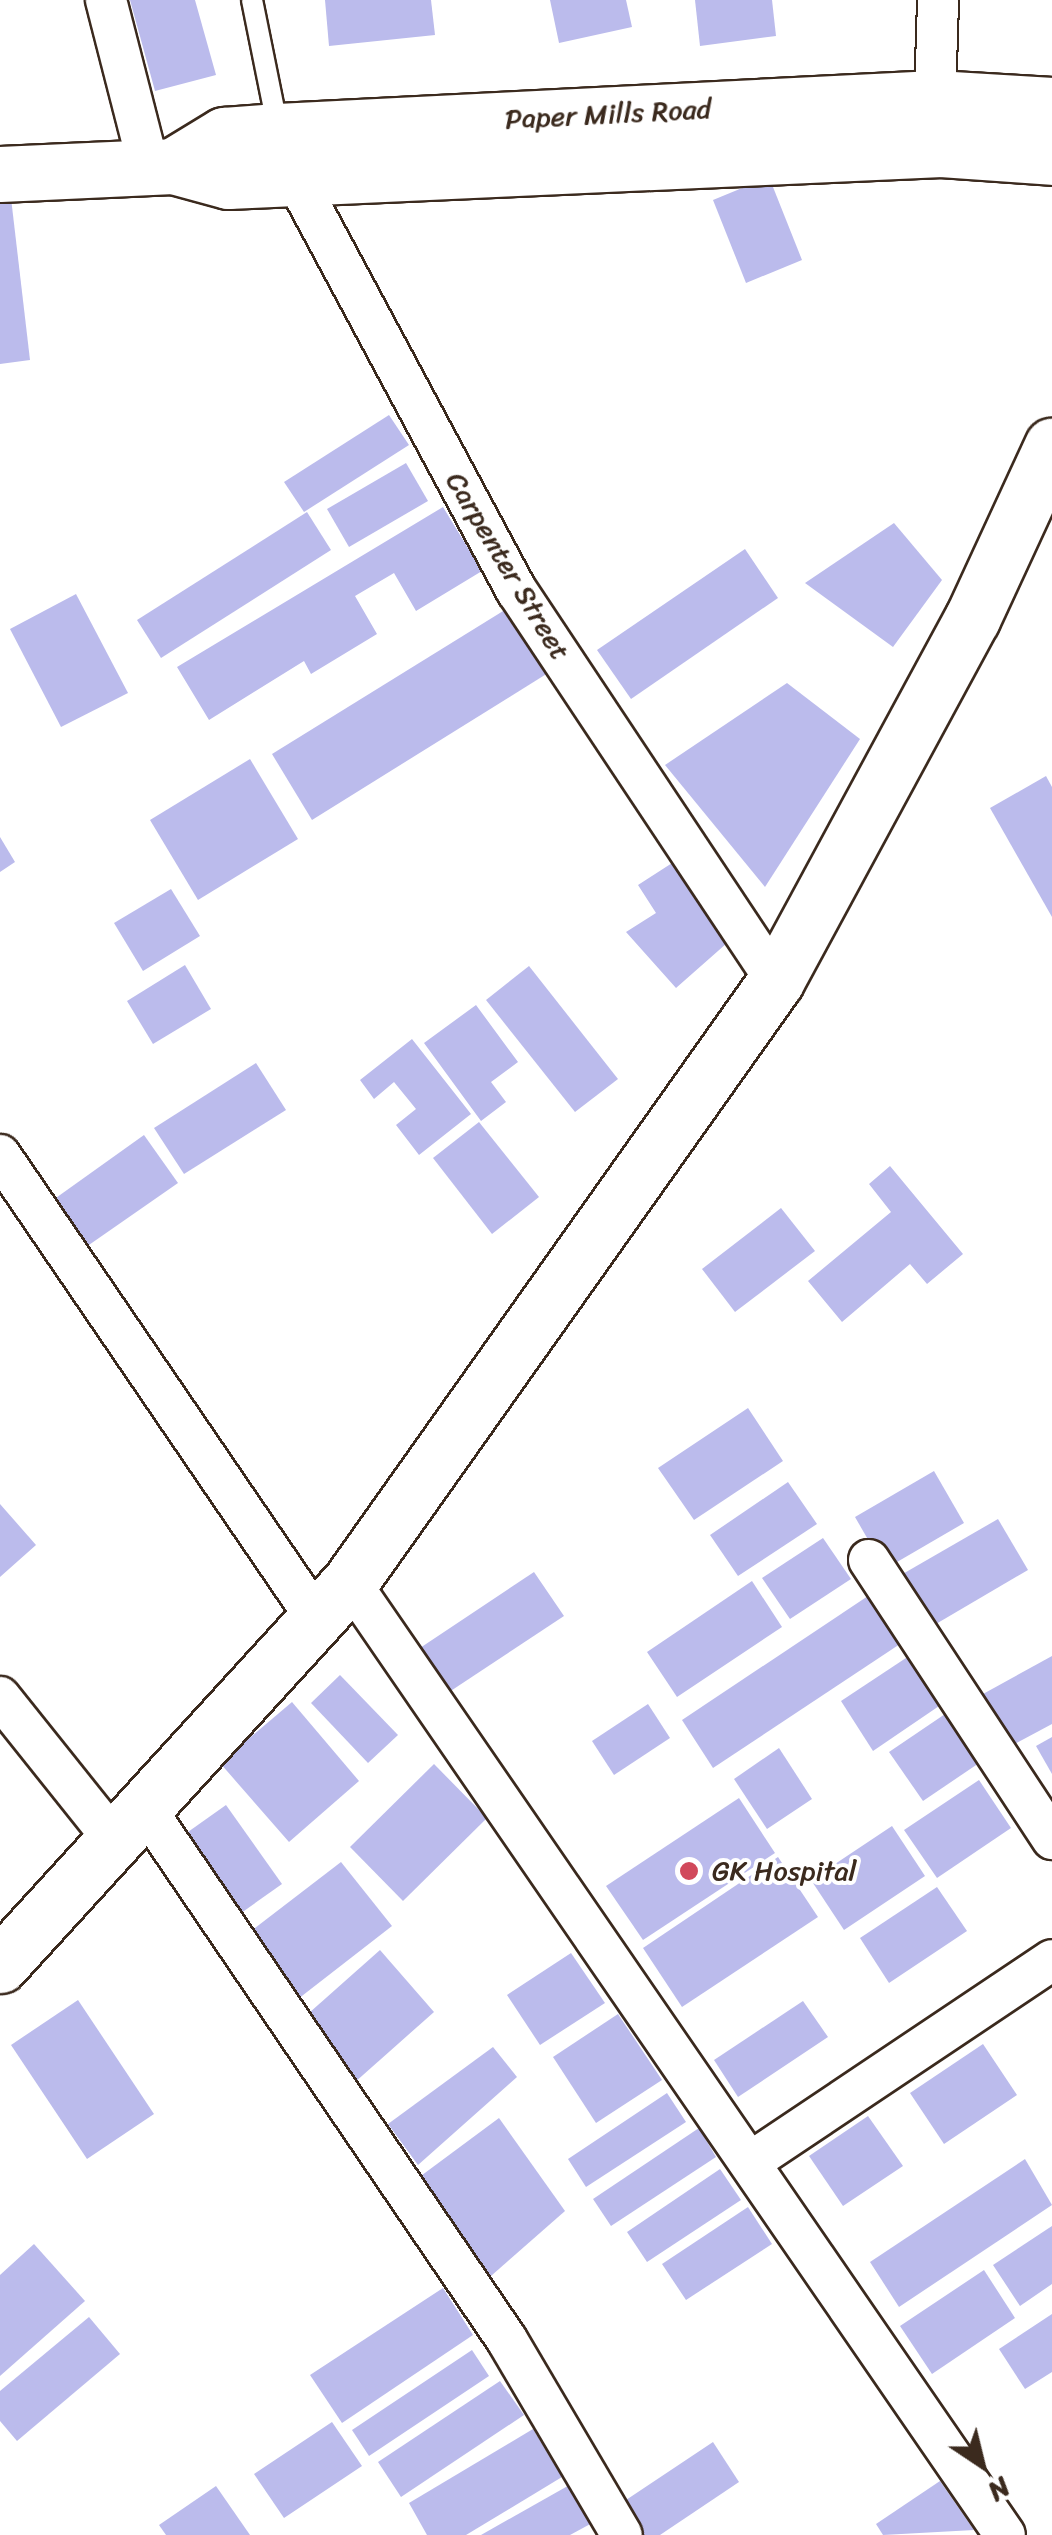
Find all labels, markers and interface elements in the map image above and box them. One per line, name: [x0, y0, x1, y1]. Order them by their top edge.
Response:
street label: Paper Mills Road: [505, 92, 711, 136]
street label: Carpenter Street: [439, 466, 577, 666]
place label: GK Hospital: [712, 1854, 857, 1888]
marker: GK Hospital: [676, 1858, 702, 1884]
north arrow: [932, 2415, 1032, 2515]
text: N: [977, 2464, 1021, 2516]

